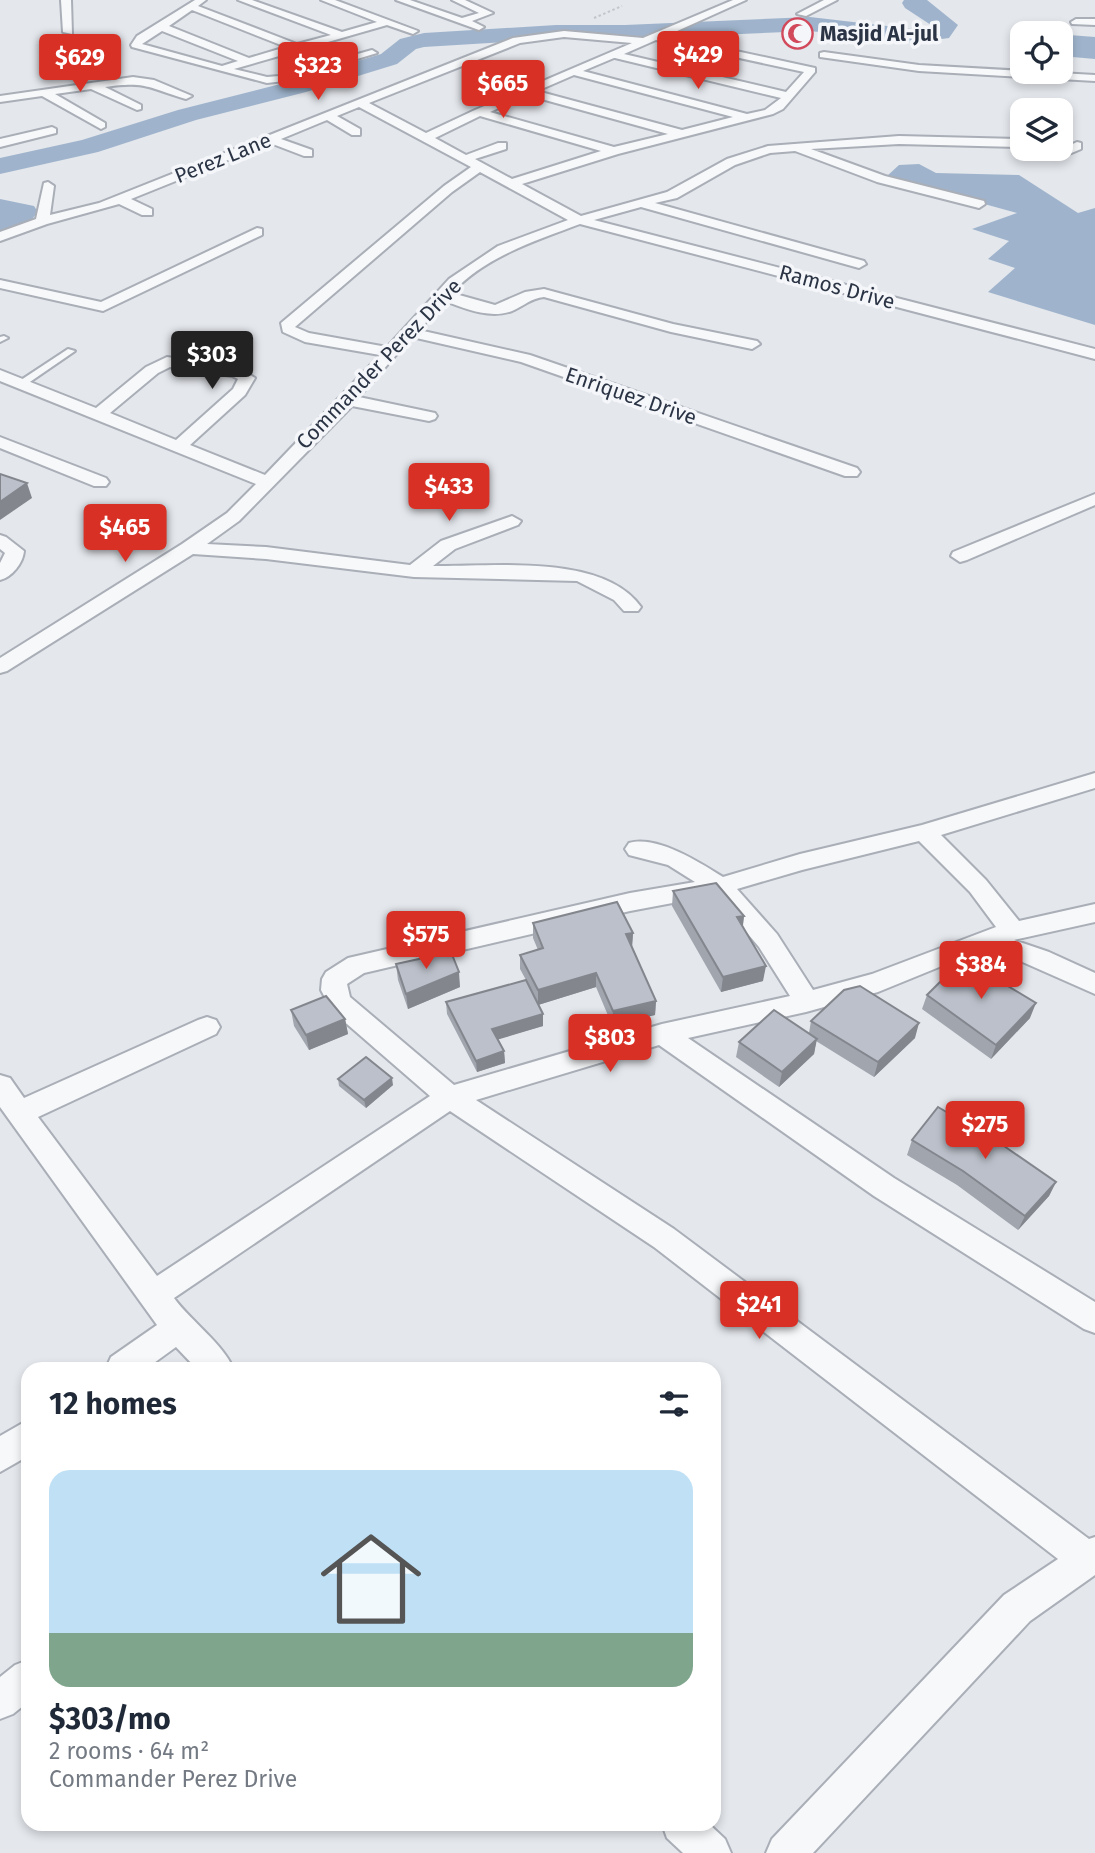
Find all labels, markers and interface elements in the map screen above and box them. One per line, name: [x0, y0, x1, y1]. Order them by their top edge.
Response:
mosque icon: Masjid Al-jul: [780, 17, 814, 51]
place label: Masjid Al-jul: [820, 21, 939, 47]
map controls: [1010, 21, 1073, 161]
button: locate: [1010, 21, 1073, 84]
pin: $429: [657, 32, 739, 91]
pin: $629: [39, 34, 121, 94]
text: $429: [673, 40, 723, 68]
pin: $323: [277, 42, 359, 102]
text: $629: [55, 43, 105, 71]
text: $323: [294, 51, 342, 79]
pin: $665: [462, 60, 544, 120]
text: $665: [478, 69, 528, 97]
button: layers: [1010, 98, 1073, 161]
street label: Perez Lane: [171, 127, 275, 189]
street label: Ramos Drive: [776, 259, 898, 315]
street label: Commander Perez Drive: [291, 273, 467, 455]
pin: $303: [171, 332, 253, 391]
text: $303: [187, 340, 237, 368]
street label: Enriquez Drive: [562, 361, 700, 431]
pin: $433: [408, 463, 490, 523]
text: $433: [424, 472, 474, 500]
pin: $465: [84, 504, 166, 564]
text: $465: [100, 513, 150, 541]
pin: $575: [385, 912, 467, 971]
text: $575: [402, 920, 450, 948]
pin: $384: [940, 942, 1022, 1001]
text: $384: [956, 950, 1006, 978]
pin: $803: [569, 1014, 651, 1074]
text: $803: [584, 1023, 636, 1051]
pin: $275: [944, 1102, 1026, 1161]
text: $275: [962, 1110, 1008, 1138]
pin: $241: [718, 1282, 800, 1341]
text: $241: [736, 1290, 782, 1318]
icon: filters: [655, 1385, 693, 1423]
text: 12 homes: [49, 1386, 177, 1422]
icon: home: [308, 1516, 434, 1642]
text: $303/mo: [49, 1701, 171, 1737]
text: 2 rooms · 64 m²: [49, 1737, 209, 1765]
text: Commander Perez Drive: [49, 1765, 297, 1793]

